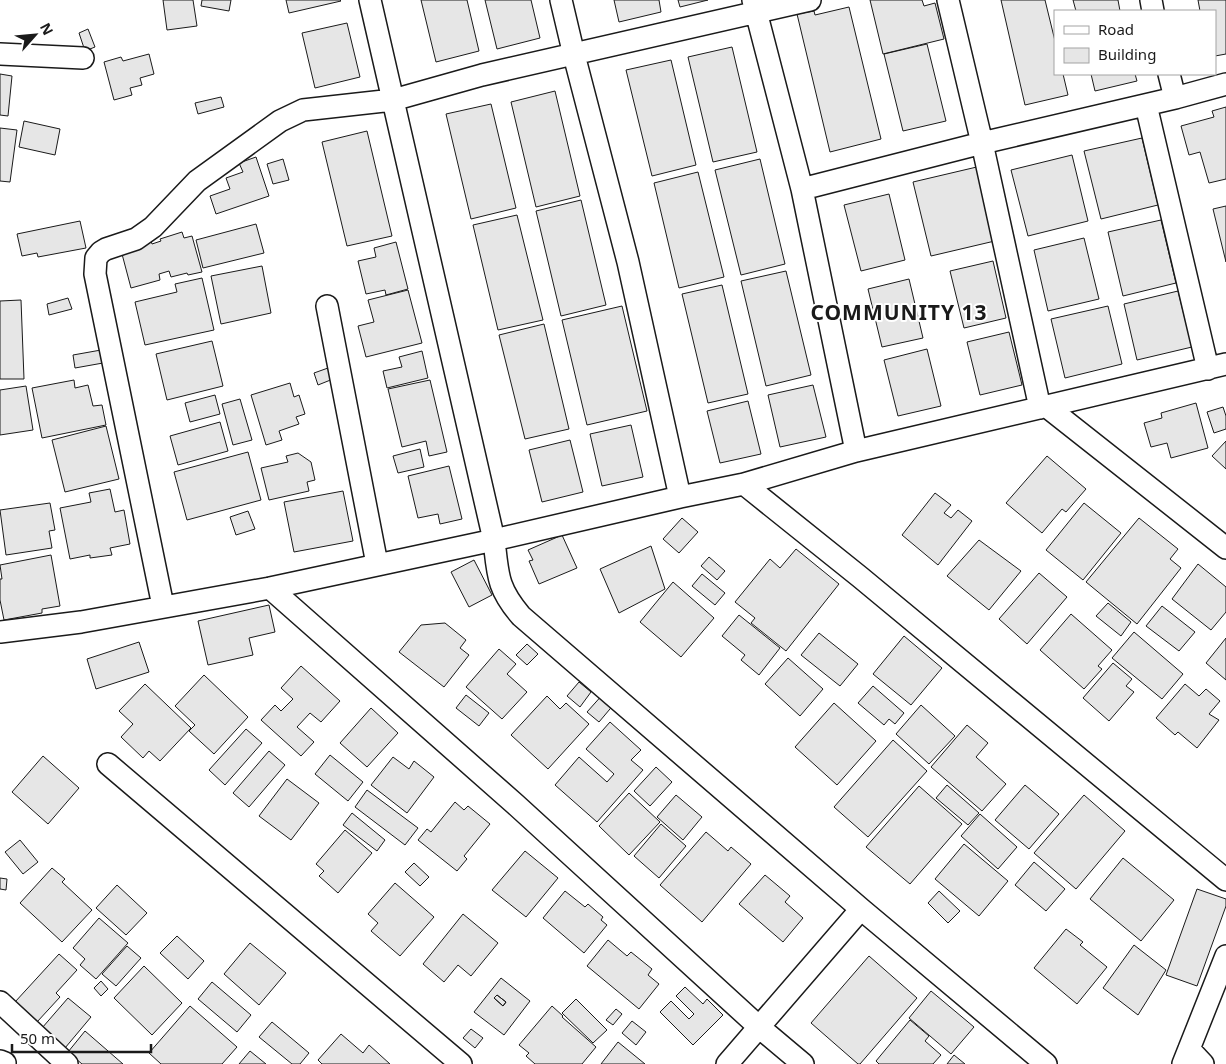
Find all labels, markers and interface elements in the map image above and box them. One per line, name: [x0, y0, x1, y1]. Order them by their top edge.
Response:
north arrow: [10, 10, 60, 60]
legend: [1054, 10, 1216, 75]
text: N: [36, 19, 58, 38]
text: Road: [1098, 19, 1134, 39]
text: Building: [1098, 44, 1156, 64]
district label: COMMUNITY 13: [810, 298, 988, 326]
scale bar: [12, 1022, 151, 1054]
text: 50 m: [20, 1028, 55, 1048]

